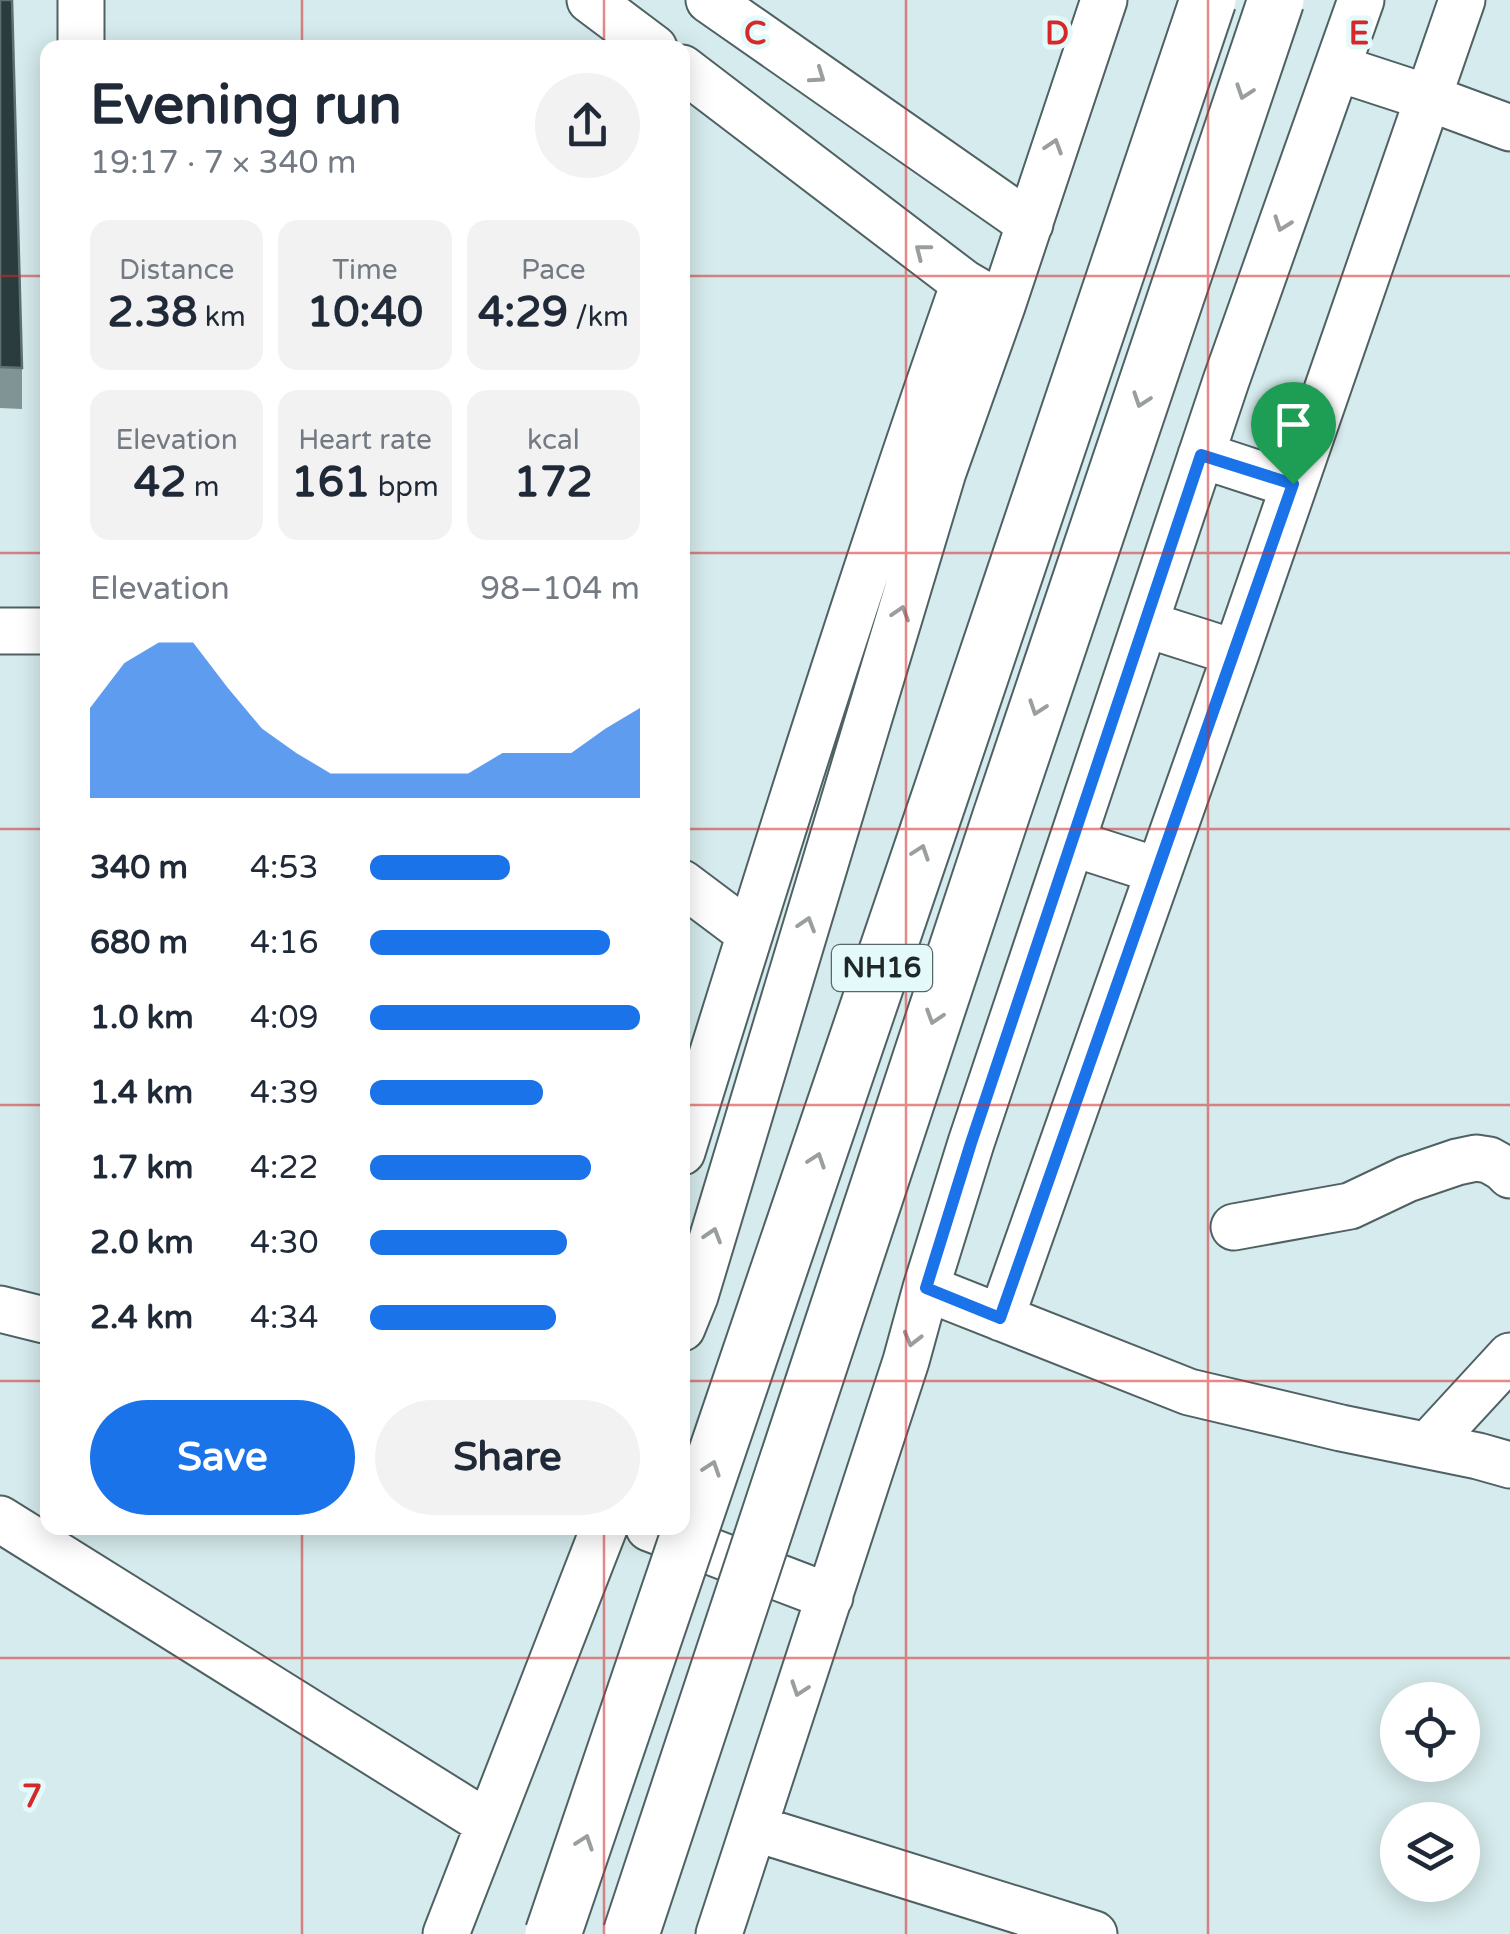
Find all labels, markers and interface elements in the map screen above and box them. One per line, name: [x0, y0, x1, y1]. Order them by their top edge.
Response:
text: C: [744, 15, 766, 53]
text: D: [1045, 15, 1069, 53]
text: E: [1349, 15, 1369, 53]
one-way arrow: [807, 64, 825, 82]
text: Evening run: [90, 73, 402, 139]
button: share: [535, 73, 640, 178]
one-way arrow: [1236, 83, 1256, 100]
one-way arrow: [1043, 139, 1063, 156]
text: 19:17 · 7 × 340 m: [90, 144, 356, 182]
one-way arrow: [1273, 214, 1294, 231]
one-way arrow: [915, 245, 933, 262]
text: Distance: [119, 253, 234, 287]
text: Time: [332, 253, 398, 287]
text: Pace: [521, 253, 586, 287]
text: 2.38: [108, 287, 198, 338]
text: 10:40: [307, 287, 423, 338]
text: 4:29: [478, 287, 568, 338]
text: km: [198, 300, 246, 334]
text: /km: [568, 300, 629, 334]
pin: [1251, 382, 1336, 485]
one-way arrow: [1132, 391, 1152, 408]
icon: arrive: [1266, 397, 1321, 452]
text: Elevation: [115, 423, 238, 457]
text: Heart rate: [298, 423, 432, 457]
text: kcal: [527, 423, 580, 457]
text: 42: [134, 457, 187, 508]
text: 161: [291, 457, 370, 508]
text: 172: [514, 457, 593, 508]
text: m: [187, 470, 220, 504]
text: bpm: [370, 470, 439, 504]
text: Elevation: [90, 570, 230, 608]
text: 98–104 m: [480, 570, 640, 608]
one-way arrow: [889, 605, 910, 622]
one-way arrow: [1028, 699, 1048, 716]
one-way arrow: [910, 845, 930, 862]
text: 340 m: [90, 849, 188, 887]
text: 4:53: [250, 849, 319, 887]
one-way arrow: [795, 916, 816, 933]
text: 680 m: [90, 924, 188, 962]
text: 4:16: [250, 924, 319, 962]
road number: NH16: [832, 945, 932, 991]
text: 1.0 km: [90, 999, 194, 1037]
text: 4:09: [250, 999, 319, 1037]
one-way arrow: [926, 1007, 946, 1024]
text: 1.4 km: [90, 1074, 193, 1112]
text: 4:39: [250, 1074, 319, 1112]
text: 1.7 km: [90, 1149, 193, 1187]
text: 4:22: [250, 1149, 319, 1187]
one-way arrow: [805, 1153, 825, 1170]
text: 2.0 km: [90, 1224, 194, 1262]
text: 4:30: [250, 1224, 319, 1262]
one-way arrow: [701, 1227, 722, 1244]
text: 2.4 km: [90, 1299, 193, 1337]
text: 4:34: [250, 1299, 319, 1337]
one-way arrow: [903, 1329, 924, 1347]
button: Save: [90, 1400, 355, 1515]
button: Share: [375, 1400, 640, 1515]
one-way arrow: [700, 1460, 721, 1477]
one-way arrow: [790, 1680, 810, 1697]
map controls: [1380, 1682, 1480, 1902]
button: locate: [1380, 1682, 1480, 1782]
text: 7: [22, 1778, 42, 1816]
button: layers: [1380, 1802, 1480, 1902]
one-way arrow: [573, 1834, 593, 1851]

